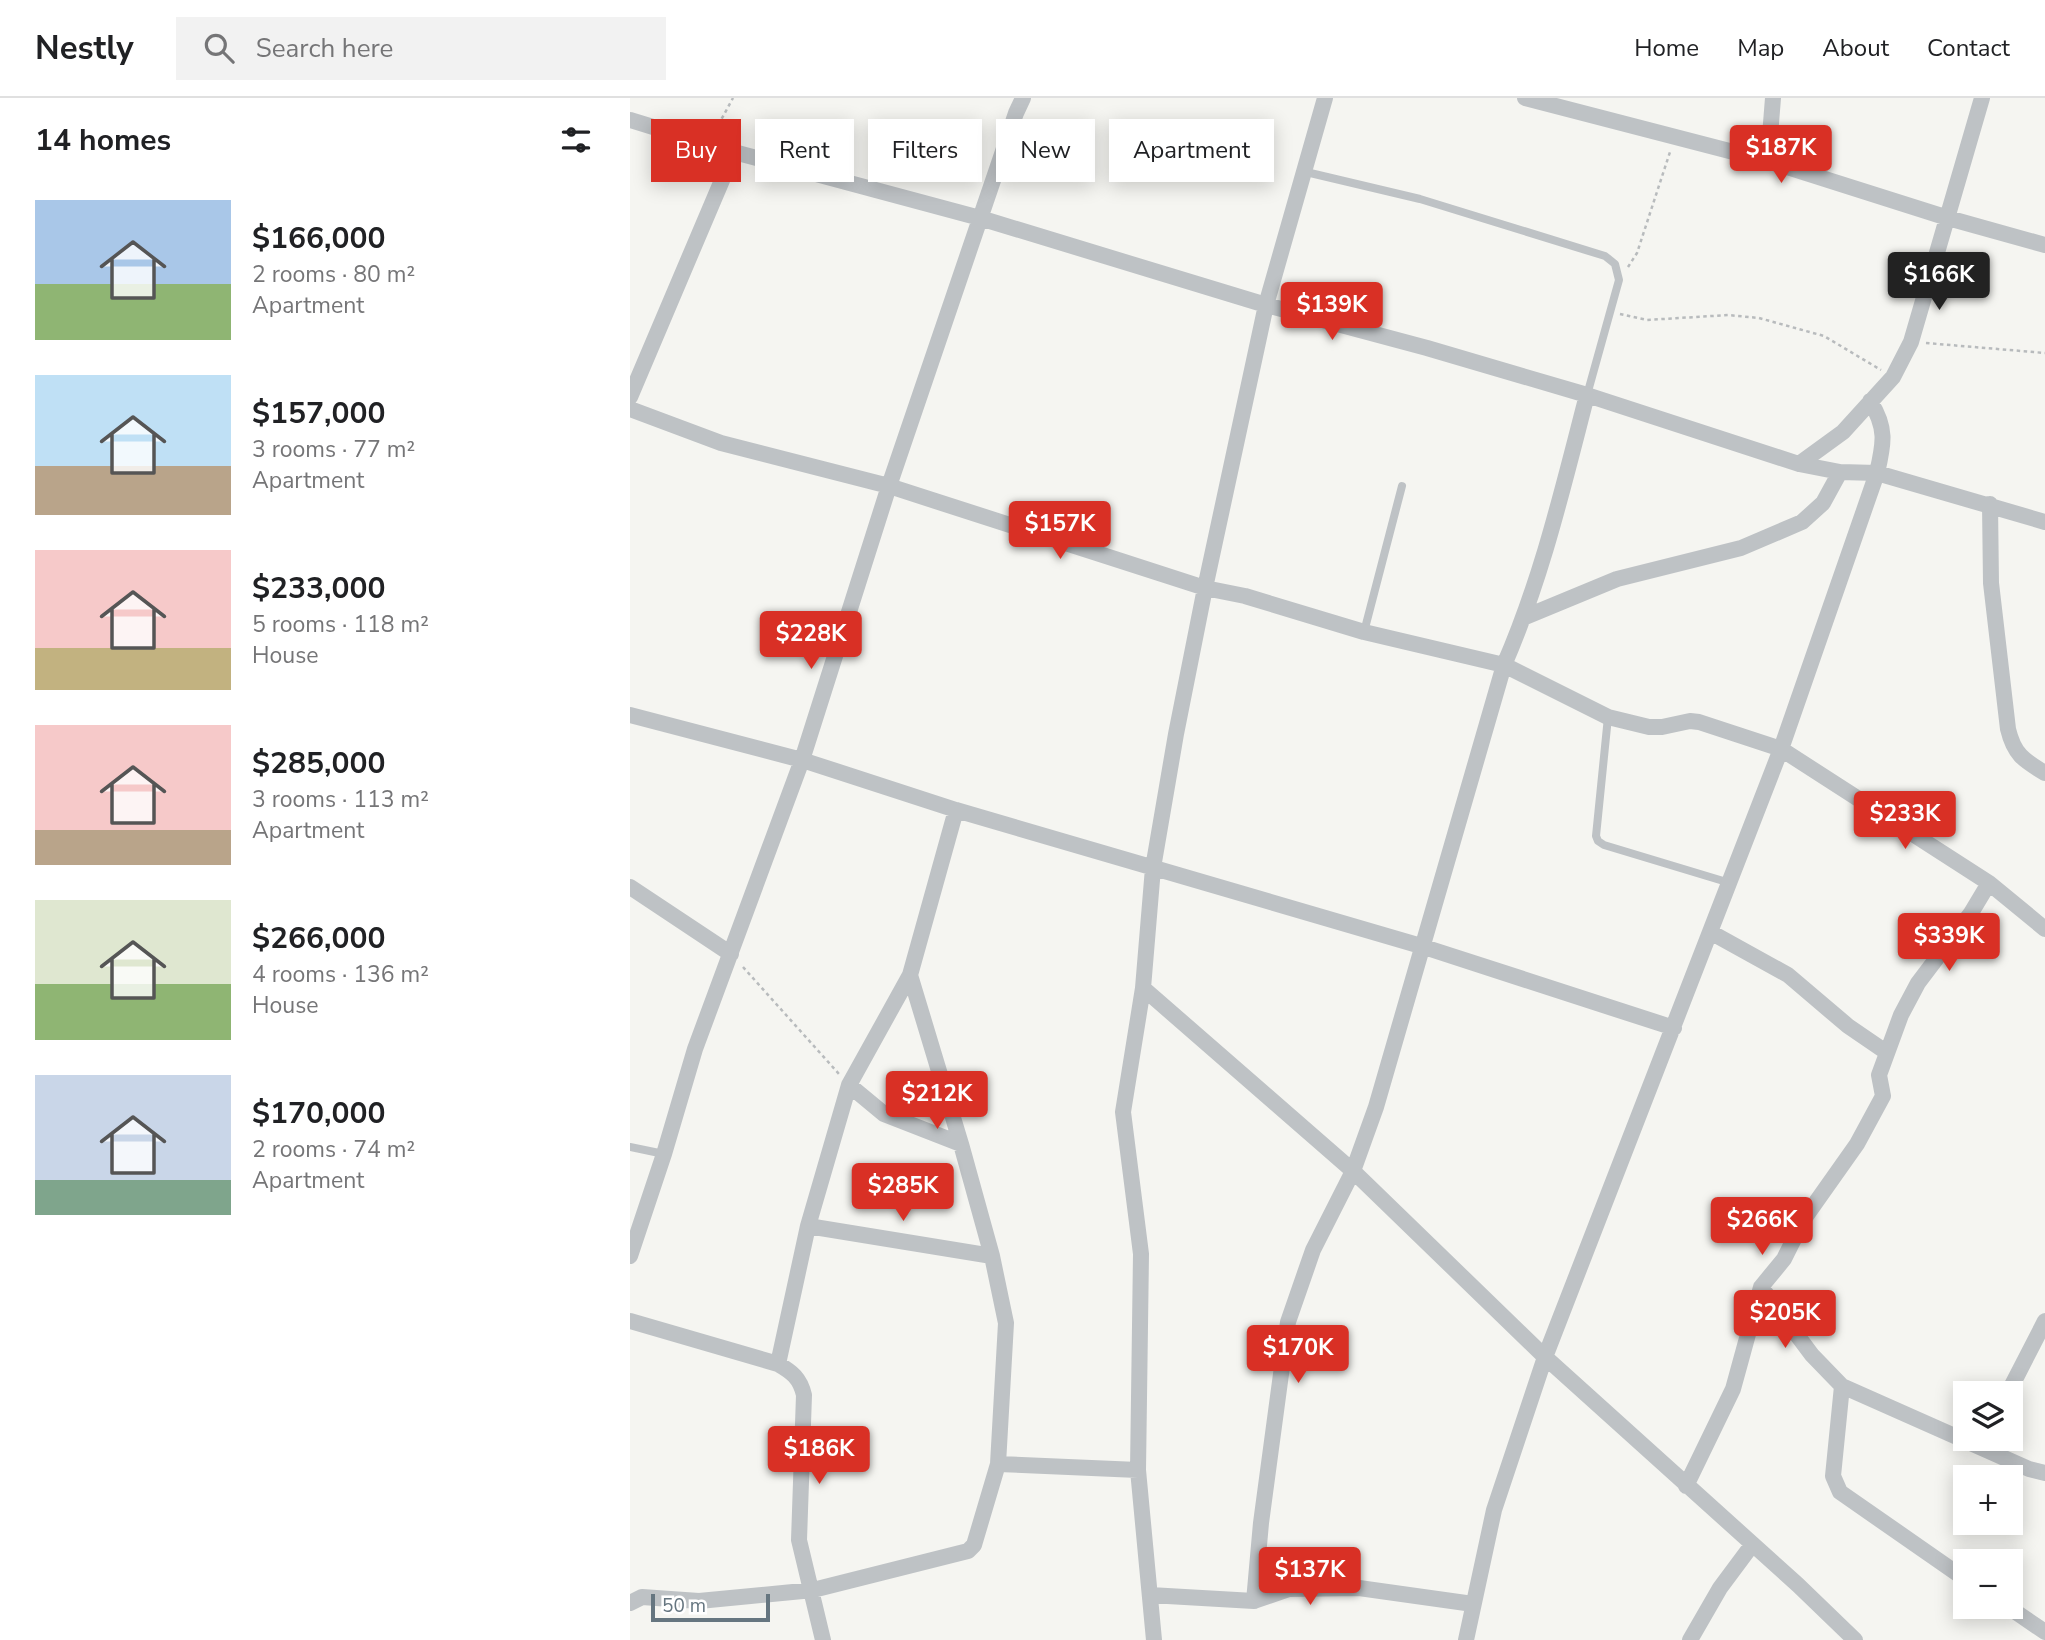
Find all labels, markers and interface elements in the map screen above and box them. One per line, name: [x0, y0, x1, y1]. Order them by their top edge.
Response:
search box: [176, 17, 666, 80]
text: Nestly: [35, 26, 134, 71]
icon: search: [200, 29, 238, 67]
text: Search here: [256, 31, 393, 66]
text: Home: [1634, 32, 1699, 64]
text: Map: [1737, 32, 1784, 64]
text: About: [1822, 32, 1889, 64]
text: Contact: [1927, 32, 2010, 64]
chip: Buy: [651, 119, 741, 182]
chip: Rent: [755, 119, 854, 182]
chip: Filters: [868, 119, 982, 182]
chip: New: [996, 119, 1095, 182]
chip: Apartment: [1109, 119, 1274, 182]
text: 14 homes: [35, 120, 171, 161]
icon: filters: [557, 121, 595, 159]
pin: $187K: [1732, 126, 1830, 185]
text: $187K: [1746, 132, 1816, 163]
text: $166,000: [252, 218, 385, 259]
icon: home: [91, 228, 175, 312]
pin: $166K: [1890, 252, 1988, 312]
text: 2 rooms · 80 m²: [252, 259, 415, 290]
text: $166K: [1904, 259, 1974, 290]
pin: $139K: [1283, 282, 1381, 342]
text: $139K: [1297, 289, 1367, 320]
text: Apartment: [252, 290, 364, 321]
text: $157,000: [252, 393, 385, 434]
icon: home: [91, 403, 175, 487]
text: 3 rooms · 77 m²: [252, 434, 415, 465]
text: Apartment: [252, 465, 364, 496]
pin: $157K: [1011, 502, 1109, 561]
text: $157K: [1025, 508, 1095, 539]
text: $233,000: [252, 568, 385, 609]
icon: home: [91, 578, 175, 662]
text: 5 rooms · 118 m²: [252, 609, 429, 640]
pin: $228K: [762, 612, 860, 671]
text: $228K: [776, 618, 846, 649]
text: House: [252, 640, 319, 671]
text: $285,000: [252, 743, 385, 784]
icon: home: [91, 753, 175, 837]
text: 3 rooms · 113 m²: [252, 784, 429, 815]
pin: $233K: [1856, 792, 1954, 851]
text: $233K: [1870, 798, 1940, 829]
text: Apartment: [252, 815, 364, 846]
pin: $339K: [1900, 914, 1998, 973]
text: $266,000: [252, 918, 385, 959]
text: $339K: [1914, 920, 1984, 951]
icon: home: [91, 928, 175, 1012]
text: 4 rooms · 136 m²: [252, 959, 429, 990]
text: House: [252, 990, 319, 1021]
pin: $212K: [888, 1072, 986, 1131]
text: $212K: [902, 1078, 972, 1109]
text: $170,000: [252, 1093, 385, 1134]
icon: home: [91, 1103, 175, 1187]
text: 2 rooms · 74 m²: [252, 1134, 415, 1165]
pin: $285K: [854, 1164, 952, 1223]
text: Apartment: [252, 1165, 364, 1196]
text: $285K: [868, 1170, 938, 1201]
pin: $266K: [1713, 1198, 1811, 1257]
text: $266K: [1727, 1204, 1797, 1235]
pin: $205K: [1736, 1290, 1834, 1350]
text: $205K: [1750, 1297, 1820, 1328]
pin: $170K: [1249, 1326, 1347, 1385]
text: $170K: [1263, 1332, 1333, 1363]
map controls: [1953, 1381, 2023, 1619]
button: layers: [1953, 1381, 2023, 1451]
pin: $186K: [770, 1426, 868, 1486]
text: $186K: [784, 1433, 854, 1464]
button: +: [1953, 1465, 2023, 1535]
pin: $137K: [1261, 1548, 1359, 1607]
button: −: [1953, 1549, 2023, 1619]
text: $137K: [1275, 1554, 1345, 1585]
scale bar: [651, 1591, 770, 1623]
text: 50 m: [662, 1593, 706, 1619]

